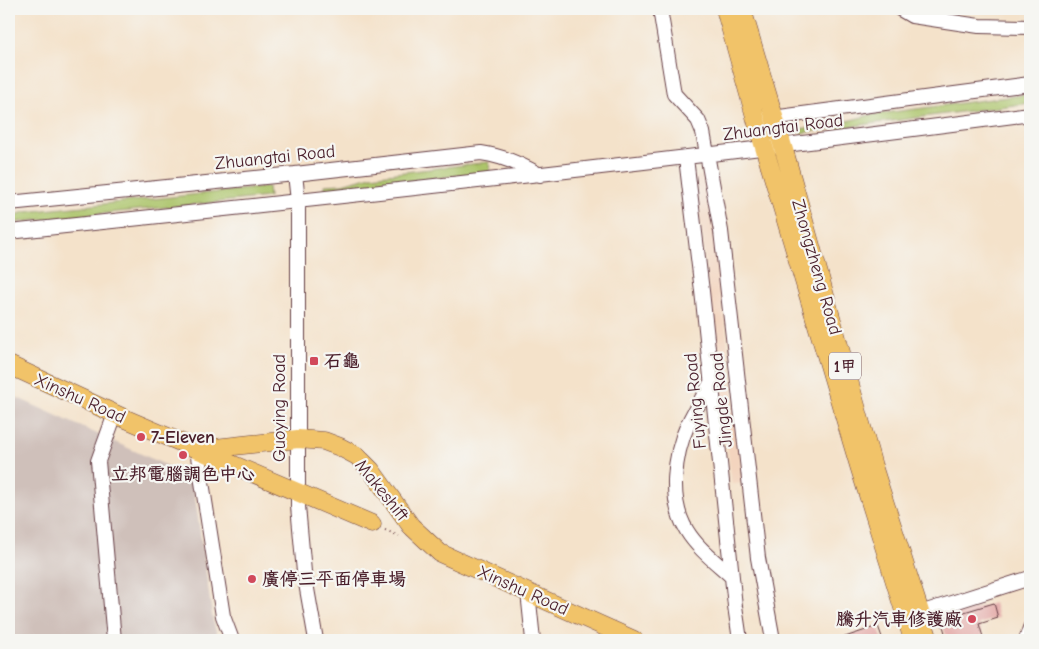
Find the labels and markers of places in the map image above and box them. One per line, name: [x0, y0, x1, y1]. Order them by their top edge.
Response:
place label: 石龜: [324, 351, 360, 372]
marker: 石龜: [308, 355, 320, 367]
place label: 7-Eleven: [151, 427, 215, 448]
marker: 7-Eleven: [135, 431, 147, 443]
marker: 立邦電腦調色中心: [177, 449, 189, 461]
place label: 立邦電腦調色中心: [111, 464, 255, 485]
place label: 廣停三平面停車場: [262, 569, 406, 590]
marker: 廣停三平面停車場: [246, 573, 258, 585]
place label: 騰升汽車修護廠: [836, 609, 962, 630]
marker: 騰升汽車修護廠: [966, 613, 978, 625]

